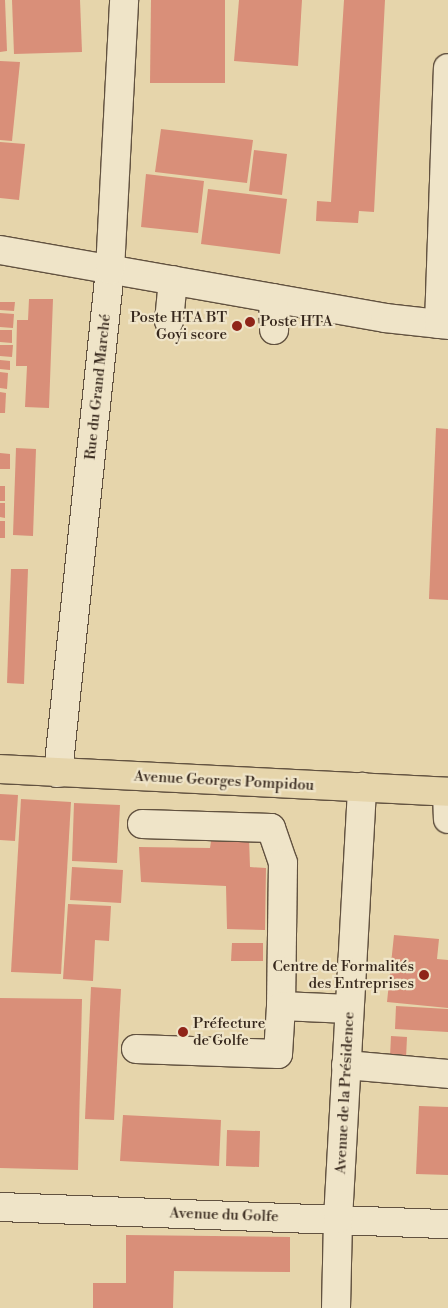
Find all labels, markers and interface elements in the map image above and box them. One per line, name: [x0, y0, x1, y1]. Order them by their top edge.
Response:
place label: Poste HTA BT Goyi score: [130, 308, 227, 343]
street label: Rue du Grand Marché: [81, 313, 115, 461]
place label: Poste HTA: [260, 313, 333, 331]
marker: Poste HTA: [244, 316, 256, 328]
marker: Poste HTA BT Goyi score: [231, 320, 243, 332]
street label: Avenue Georges Pompidou: [133, 767, 315, 795]
place label: Centre de Formalités des Entreprises: [272, 957, 414, 992]
marker: Centre de Formalités des Entreprises: [418, 969, 430, 981]
street label: Avenue de la Présidence: [332, 1011, 358, 1175]
place label: Préfecture de Golfe: [193, 1014, 265, 1049]
marker: Préfecture de Golfe: [177, 1026, 189, 1038]
street label: Avenue du Golfe: [169, 1204, 279, 1226]

